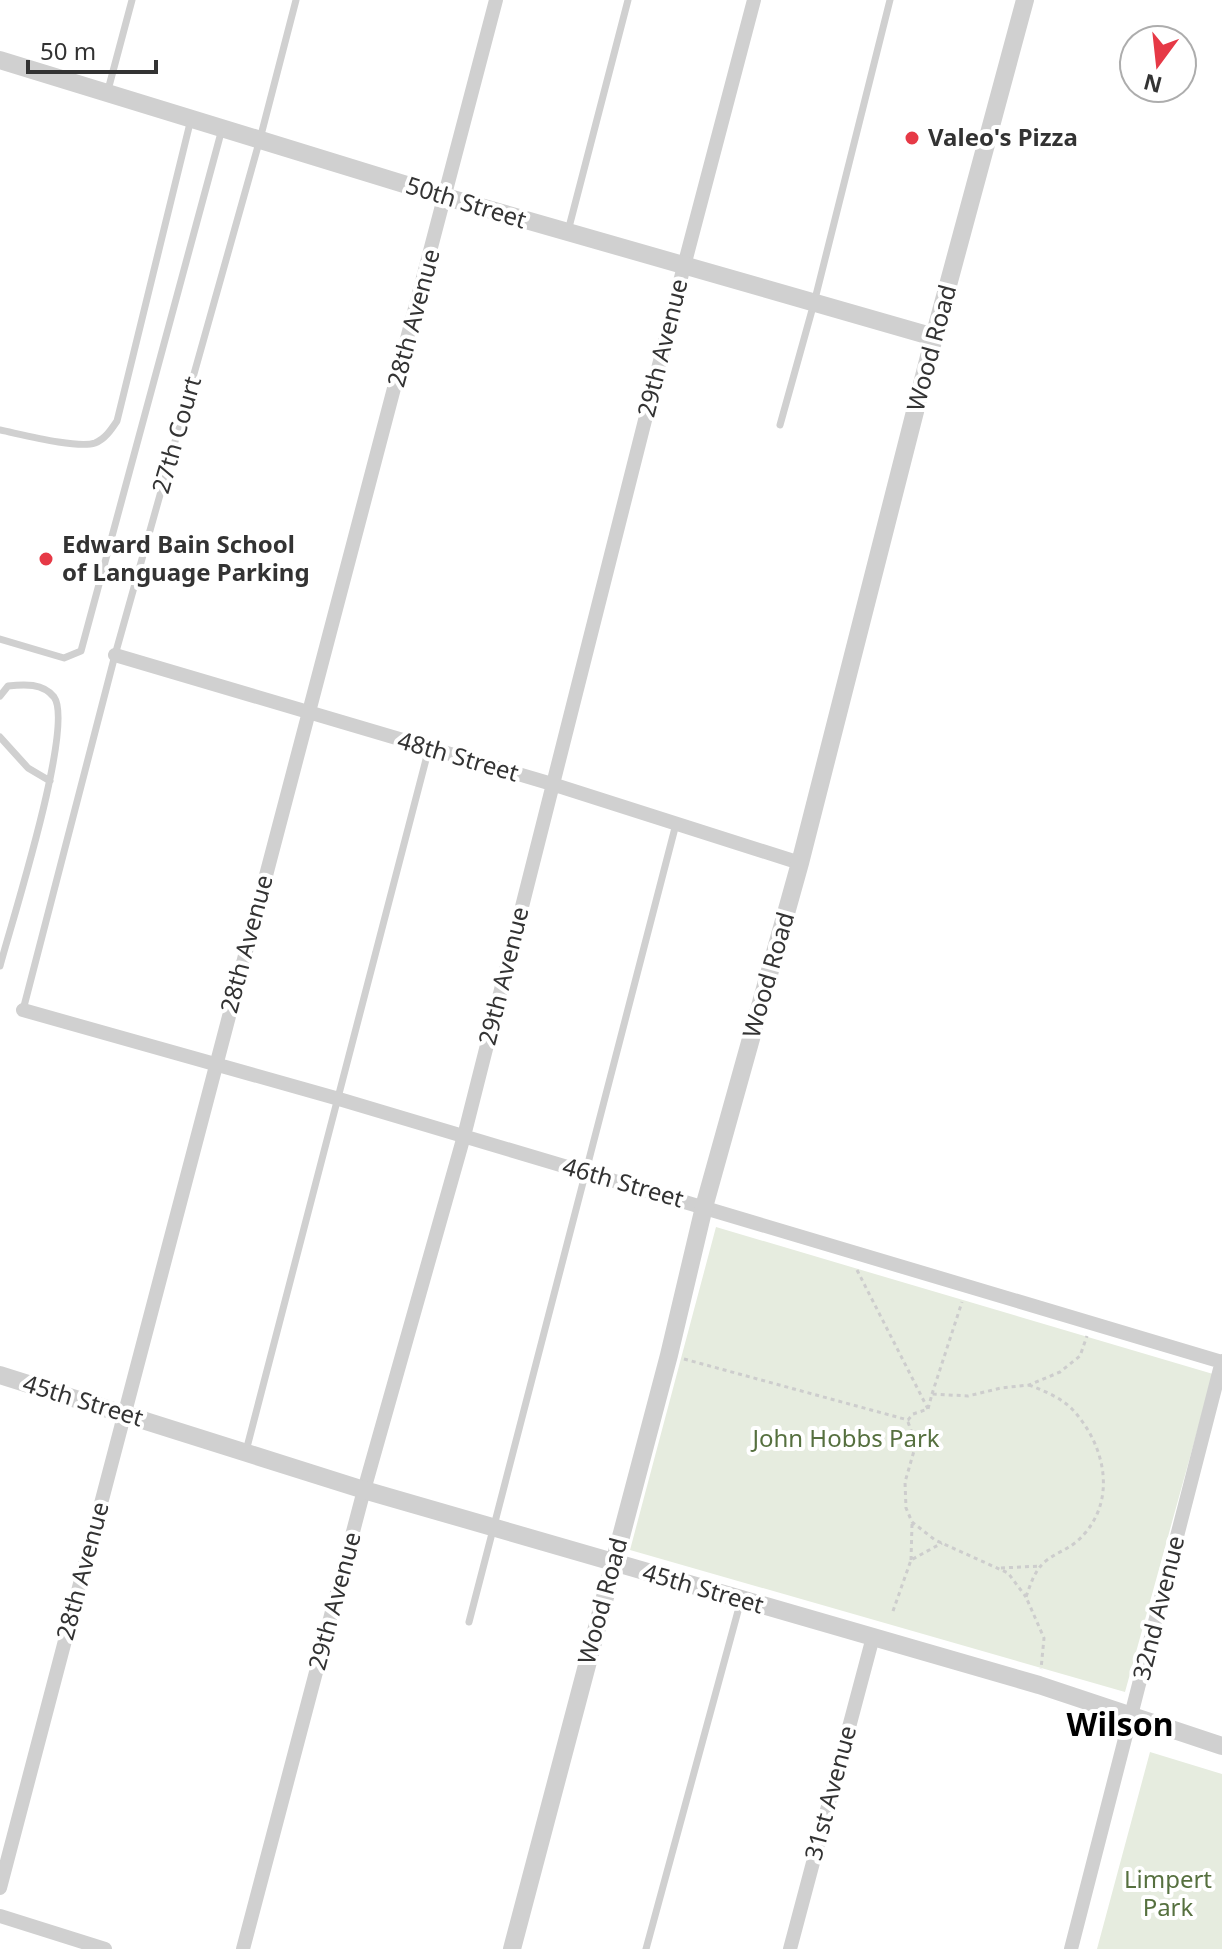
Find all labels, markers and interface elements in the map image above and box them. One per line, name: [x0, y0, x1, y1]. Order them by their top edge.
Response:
scale bar: [28, 24, 156, 74]
north arrow: [1118, 24, 1198, 104]
text: 50 m: [40, 34, 96, 67]
text: N: [1140, 67, 1165, 101]
place label: Valeo's Pizza: [928, 120, 1078, 153]
marker: Valeo's Pizza: [903, 129, 921, 147]
street label: 50th Street: [402, 168, 531, 236]
street label: 28th Avenue: [378, 245, 447, 390]
street label: 29th Avenue: [628, 275, 695, 420]
street label: Wood Road: [898, 281, 963, 414]
street label: 27th Court: [143, 372, 208, 497]
place label: Edward Bain School of Language Parking: [62, 527, 310, 588]
marker: Edward Bain School of Language Parking: [37, 550, 55, 568]
street label: 48th Street: [394, 723, 523, 789]
street label: 28th Avenue: [211, 871, 280, 1016]
street label: 29th Avenue: [469, 903, 536, 1048]
street label: Wood Road: [734, 908, 801, 1041]
street label: 46th Street: [559, 1149, 688, 1215]
street label: 45th Street: [19, 1366, 148, 1434]
park label: John Hobbs Park: [750, 1421, 940, 1454]
street label: 28th Avenue: [47, 1498, 116, 1643]
street label: 29th Avenue: [299, 1528, 368, 1673]
street label: 32nd Avenue: [1124, 1532, 1191, 1683]
street label: Wood Road: [569, 1534, 634, 1667]
street label: 45th Street: [639, 1555, 768, 1621]
district label: Wilson: [1067, 1702, 1173, 1745]
street label: 31st Avenue: [796, 1722, 863, 1864]
park label: Limpert Park: [1124, 1862, 1212, 1923]

